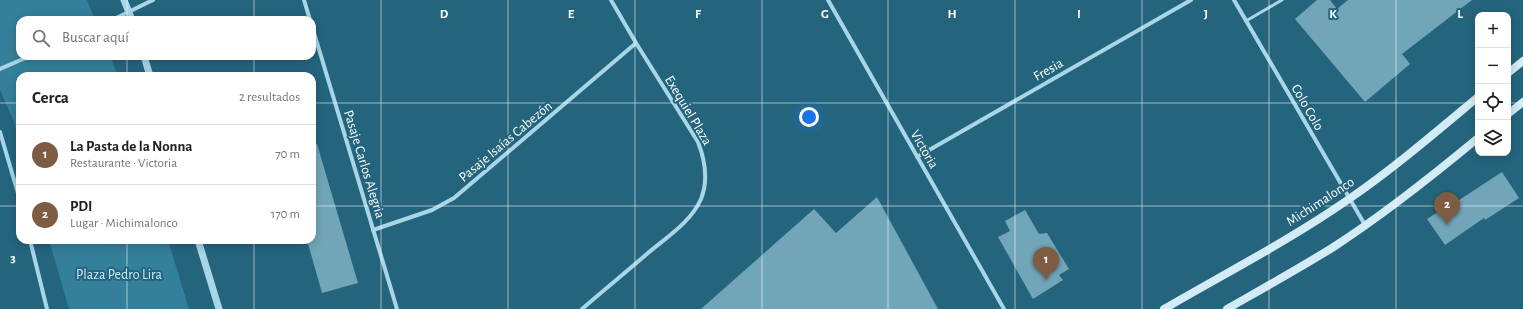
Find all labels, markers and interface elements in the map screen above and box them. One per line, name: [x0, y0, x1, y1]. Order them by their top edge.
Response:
text: D: [440, 8, 449, 21]
text: E: [568, 8, 575, 21]
text: F: [695, 8, 702, 21]
text: G: [821, 8, 829, 21]
text: H: [947, 8, 957, 21]
text: I: [1077, 8, 1081, 21]
text: J: [1204, 8, 1208, 21]
text: K: [1329, 8, 1337, 21]
text: L: [1457, 8, 1463, 21]
map controls: [1475, 12, 1511, 156]
button: +: [1475, 12, 1511, 48]
search box: [16, 16, 316, 60]
icon: search: [30, 27, 52, 49]
text: Buscar aquí: [62, 30, 129, 45]
button: −: [1475, 48, 1511, 84]
street label: Fresia: [1031, 56, 1066, 84]
street label: Exequiel Plaza: [662, 73, 715, 148]
street label: Colo Colo: [1288, 82, 1326, 133]
button: locate: [1475, 84, 1511, 120]
text: Cerca: [32, 89, 69, 106]
text: 2 resultados: [239, 91, 300, 104]
street label: Pasaje Isaías Cabezón: [456, 99, 555, 185]
your location: [799, 107, 819, 127]
street label: Pasaje Carlos Alegria: [341, 108, 387, 221]
button: layers: [1475, 120, 1511, 156]
street label: Victoria: [908, 128, 941, 172]
text: La Pasta de la Nonna: [70, 139, 193, 154]
text: 1: [43, 148, 47, 161]
text: 70 m: [275, 148, 300, 161]
text: Restaurante · Victoria: [70, 157, 177, 170]
street label: Michimalonco: [1284, 175, 1357, 229]
pin: 2: [1434, 192, 1460, 225]
text: PDI: [70, 199, 92, 214]
text: 2: [42, 208, 48, 221]
text: 170 m: [271, 208, 300, 221]
text: Lugar · Michimalonco: [70, 217, 178, 230]
pin: 1: [1033, 247, 1059, 280]
text: 3: [10, 252, 16, 265]
park label: Plaza Pedro Lira: [76, 268, 162, 282]

